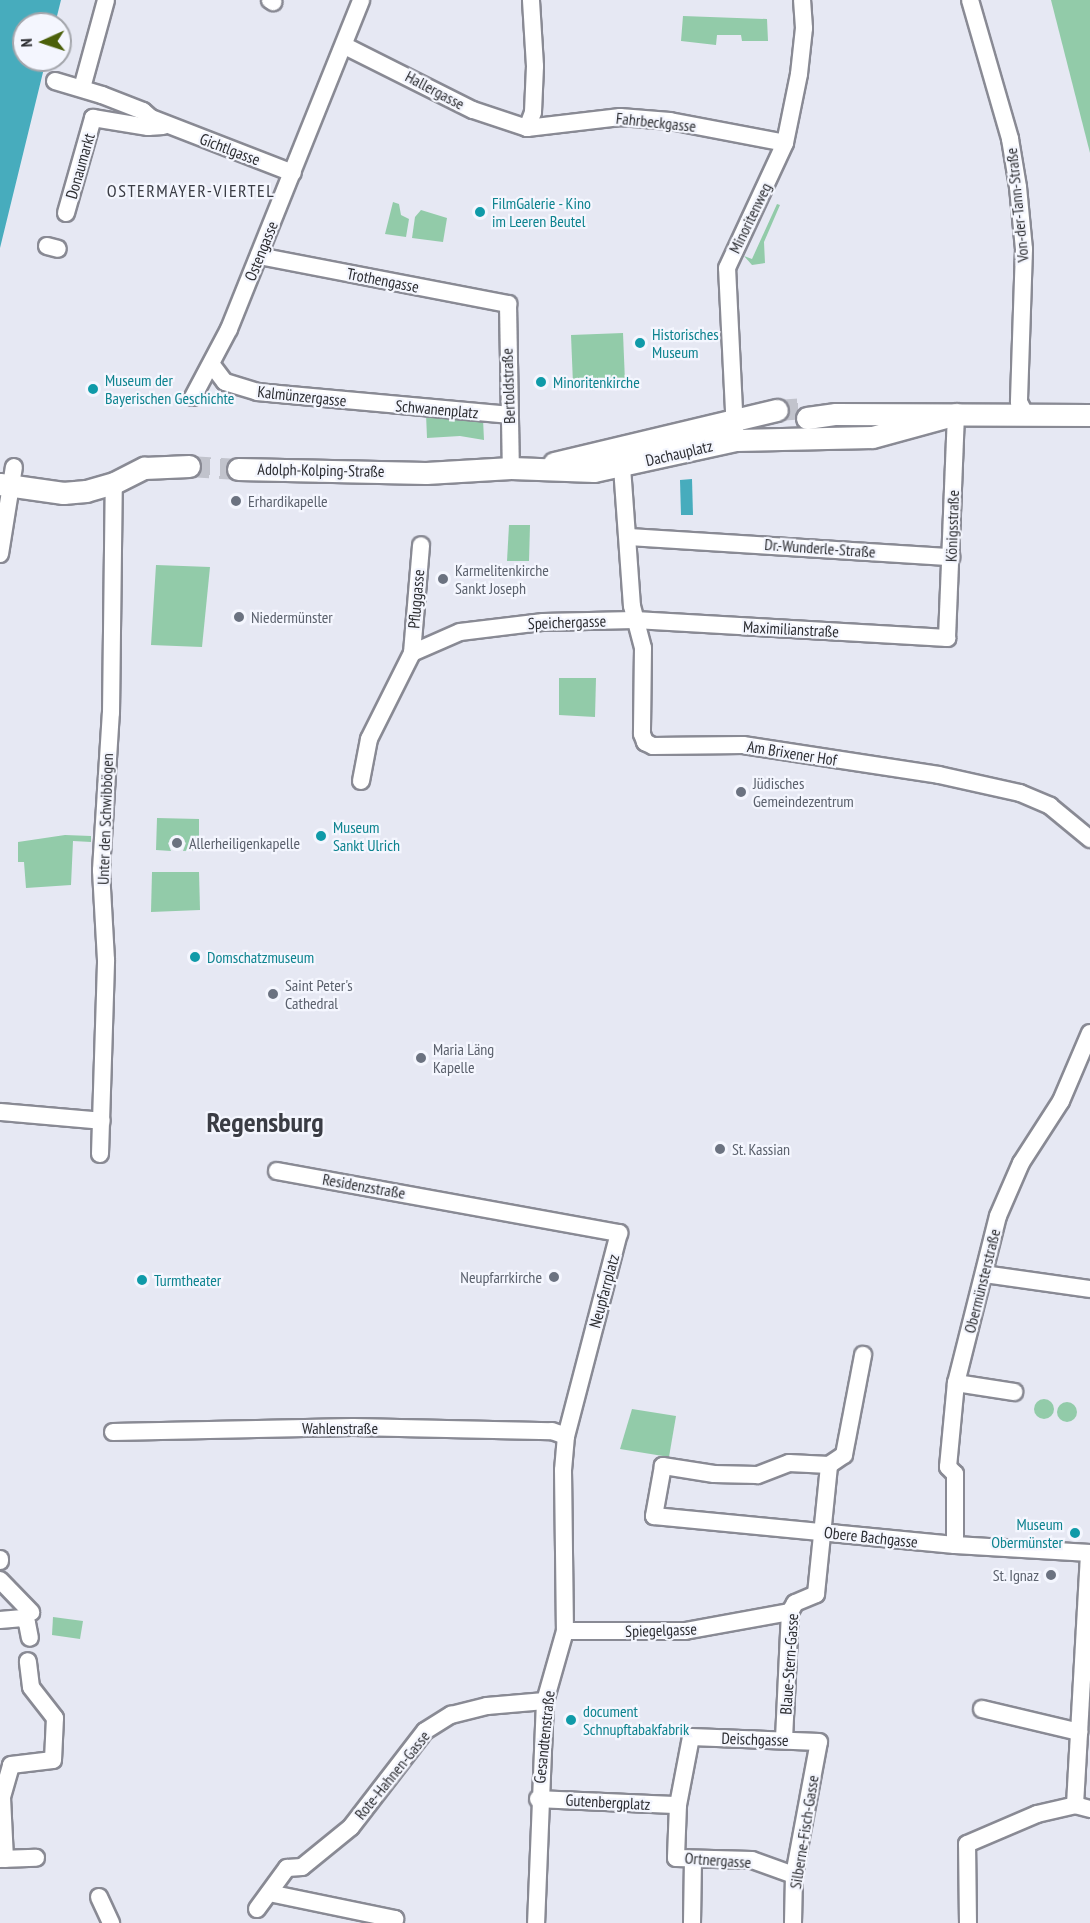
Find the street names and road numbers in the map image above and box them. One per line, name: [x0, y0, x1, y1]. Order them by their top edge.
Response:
street label: Hallergasse: [402, 66, 468, 114]
street label: Fahrbeckgasse: [615, 108, 697, 136]
street label: Gichtlgasse: [197, 129, 263, 169]
street label: Donaumarkt: [61, 131, 99, 201]
street label: Von-der-Tann-Straße: [1001, 147, 1033, 263]
street label: Minoritenweg: [725, 180, 775, 256]
street label: Ostengasse: [240, 218, 282, 284]
street label: Trothengasse: [345, 264, 421, 296]
street label: Bertoldstraße: [497, 348, 519, 424]
street label: Kalmünzergasse: [257, 382, 347, 410]
street label: Schwanenplatz: [395, 396, 479, 422]
street label: Dachauplatz: [644, 436, 714, 470]
street label: Adolph-Kolping-Straße: [257, 459, 385, 481]
street label: Königsstraße: [941, 490, 963, 562]
street label: Dr.-Wunderle-Straße: [764, 535, 876, 561]
street label: Pfluggasse: [404, 569, 428, 629]
street label: Speichergasse: [528, 611, 606, 633]
street label: Maximilianstraße: [742, 617, 840, 641]
street label: Am Brixener Hof: [746, 736, 838, 770]
street label: Unter den Schwibbögen: [93, 753, 117, 885]
street label: Residenzstraße: [321, 1169, 407, 1203]
street label: Obermünsterstraße: [960, 1227, 1004, 1335]
street label: Neupfarrplatz: [585, 1252, 623, 1330]
street label: Wahlenstraße: [302, 1418, 378, 1438]
street label: Obere Bachgasse: [823, 1523, 919, 1551]
street label: Blaue-Stern-Gasse: [776, 1613, 802, 1715]
street label: Spiegelgasse: [625, 1619, 697, 1641]
street label: Gesandtenstraße: [530, 1690, 558, 1784]
street label: Rote-Hahnen-Gasse: [350, 1727, 434, 1823]
street label: Deischgasse: [721, 1728, 789, 1750]
street label: Silberne-Fisch-Gasse: [786, 1774, 822, 1890]
street label: Gutenbergplatz: [565, 1790, 651, 1814]
street label: Ortnergasse: [684, 1848, 752, 1872]

